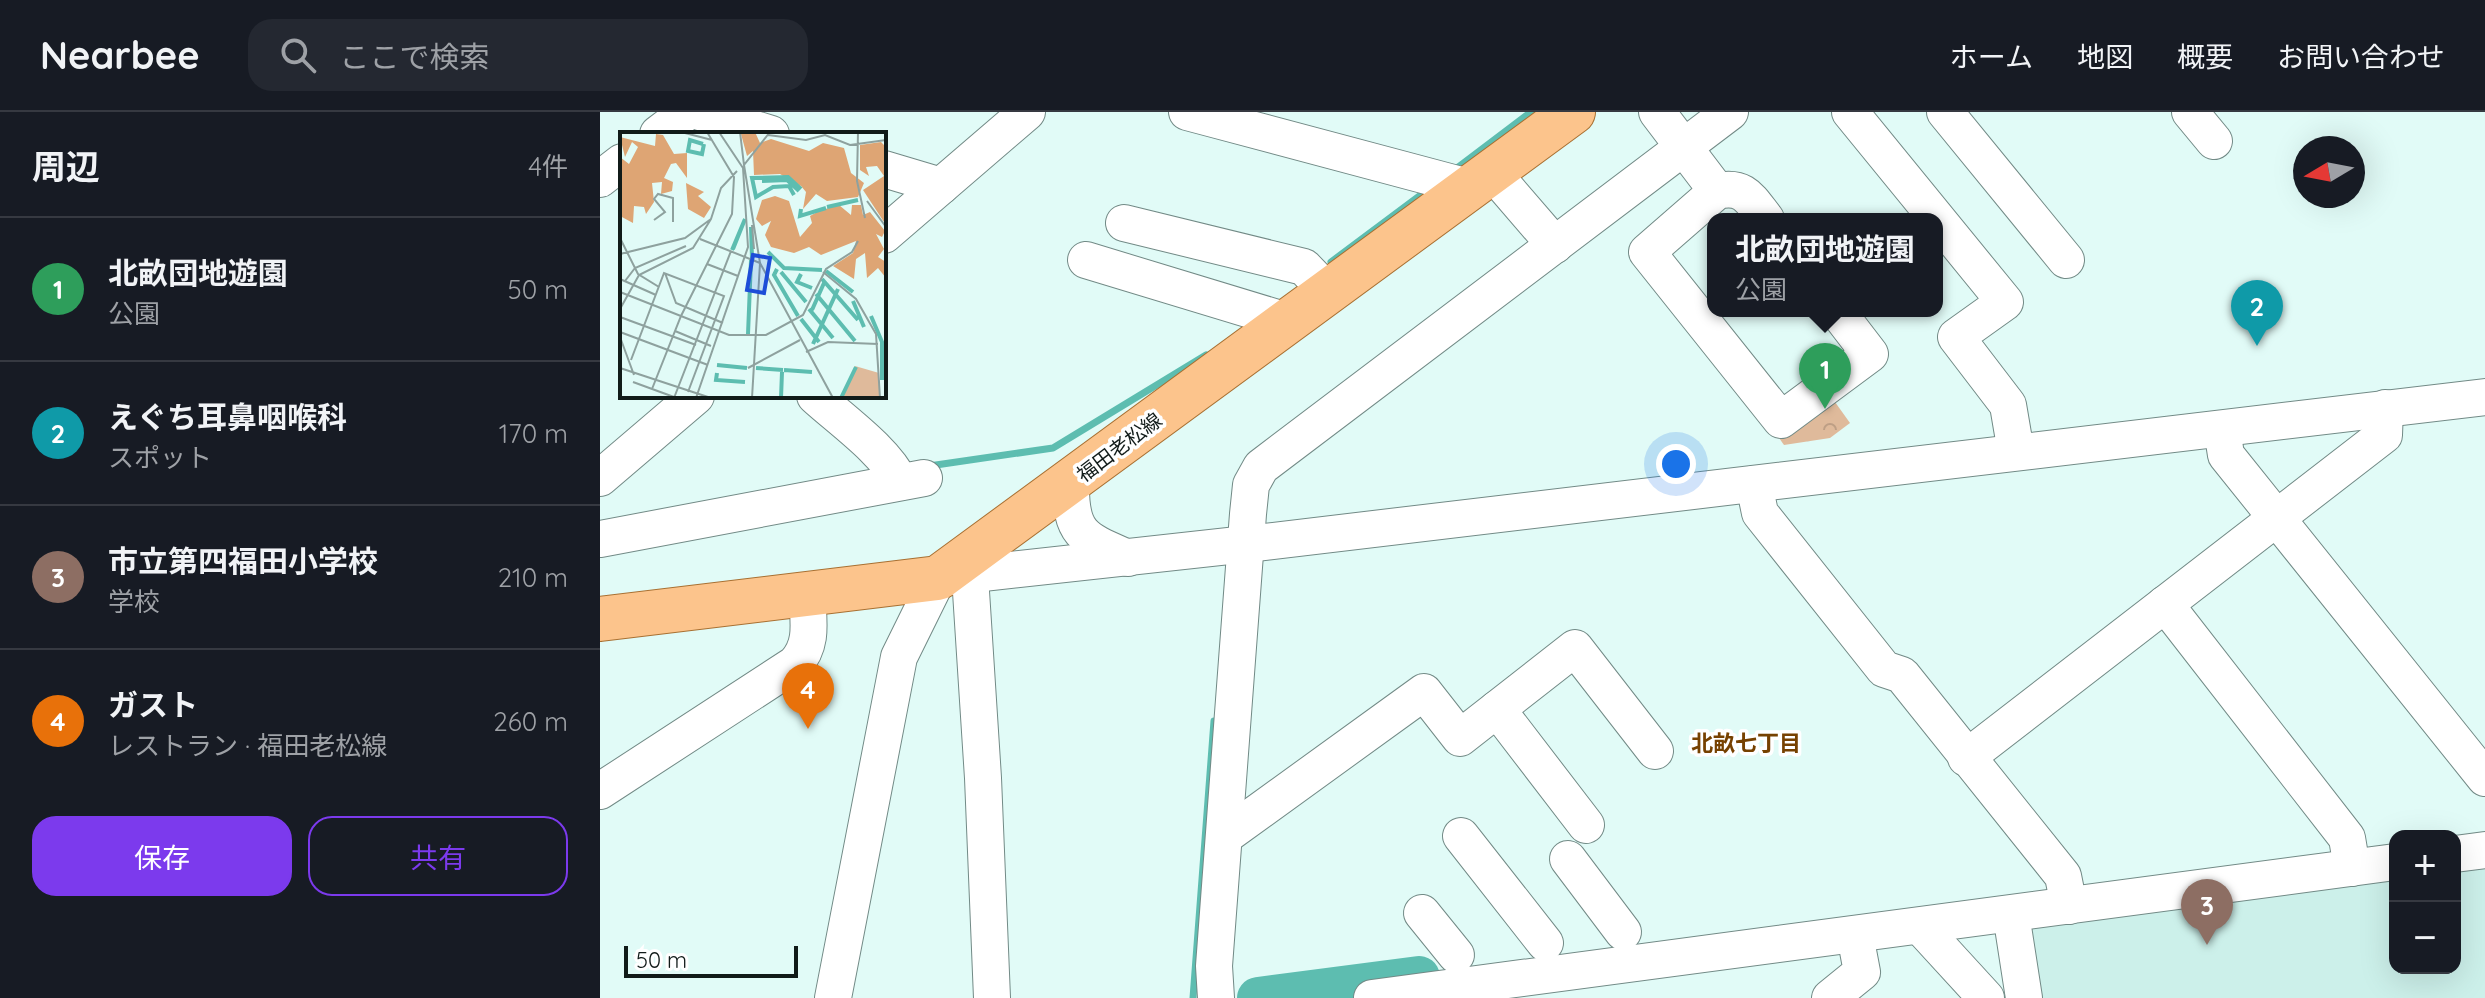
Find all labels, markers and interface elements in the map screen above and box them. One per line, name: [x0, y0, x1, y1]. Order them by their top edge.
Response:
search box: [248, 19, 808, 91]
text: Nearbee: [40, 31, 200, 79]
icon: search: [276, 33, 320, 77]
text: ここで検索: [340, 38, 490, 76]
text: ホーム: [1950, 39, 2033, 74]
text: 地図: [2077, 39, 2133, 74]
text: 概要: [2177, 39, 2233, 74]
text: お問い合わせ: [2277, 39, 2445, 74]
inset map: [620, 132, 886, 398]
north arrow: [2293, 136, 2365, 208]
text: 周辺: [32, 145, 100, 188]
text: 4件: [528, 150, 568, 183]
popup: [1707, 213, 1943, 317]
text: 北畝団地遊園: [1735, 230, 1915, 268]
text: 北畝団地遊園: [108, 254, 288, 292]
text: 1: [53, 273, 63, 306]
text: 50 m: [508, 273, 568, 306]
text: 公園: [1735, 273, 1787, 306]
pin: 2: [2231, 280, 2283, 346]
text: 公園: [108, 297, 160, 330]
pin: 1: [1799, 343, 1851, 409]
text: えぐち耳鼻咽喉科: [108, 398, 347, 436]
street label: 福田老松線: [1072, 407, 1166, 487]
text: 2: [51, 417, 65, 450]
text: 170 m: [499, 417, 568, 450]
text: スポット: [108, 441, 212, 474]
your location: [1656, 444, 1696, 484]
text: 市立第四福田小学校: [108, 542, 378, 580]
text: 3: [51, 561, 65, 594]
text: 210 m: [498, 561, 568, 594]
text: 学校: [108, 585, 160, 618]
pin: 4: [782, 663, 834, 729]
text: ガスト: [108, 686, 198, 724]
text: 4: [50, 705, 66, 738]
text: 260 m: [493, 705, 568, 738]
text: レストラン · 福田老松線: [108, 729, 387, 762]
district label: 北畝七丁目: [1691, 729, 1801, 757]
button: 保存: [32, 816, 292, 896]
button: 共有: [308, 816, 568, 896]
map controls: [2389, 830, 2461, 974]
button: +: [2389, 830, 2461, 902]
pin: 3: [2181, 879, 2233, 945]
button: −: [2389, 902, 2461, 974]
scale bar: [624, 942, 798, 978]
text: 50 m: [636, 946, 687, 974]

